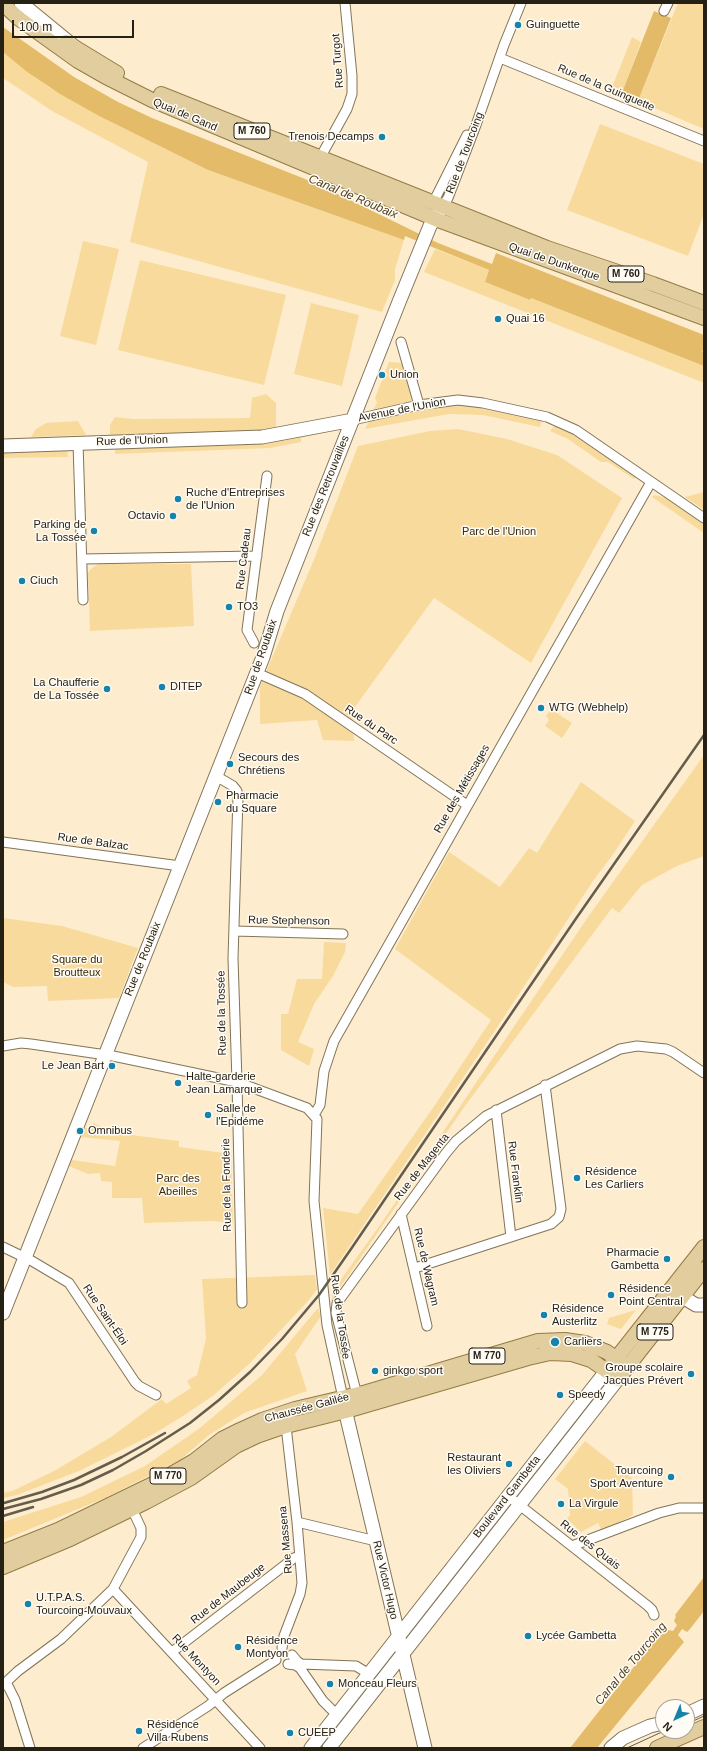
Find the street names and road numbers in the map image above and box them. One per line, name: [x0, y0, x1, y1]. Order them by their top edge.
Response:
street label: Rue Turgot: [330, 33, 346, 89]
street label: Rue de la Guinguette: [556, 62, 656, 114]
street label: Quai de Gand: [151, 96, 219, 134]
street label: Rue de Tourcoing: [443, 110, 487, 196]
road number: M 760: [234, 123, 270, 139]
street label: Quai de Dunkerque: [507, 240, 601, 284]
road number: M 760: [608, 266, 644, 282]
street label: Avenue de l'Union: [357, 395, 447, 425]
street label: Rue de l'Union: [96, 433, 168, 449]
street label: Rue des Retrouvailles: [300, 434, 352, 538]
street label: Rue Cadeau: [234, 528, 254, 590]
street label: Rue de Roubaix: [242, 618, 280, 696]
street label: Rue du Parc: [342, 702, 400, 748]
street label: Rue des Métissages: [431, 743, 493, 835]
street label: Rue de Balzac: [57, 830, 129, 854]
street label: Rue Stephenson: [248, 914, 330, 928]
street label: Rue de Roubaix: [122, 920, 164, 998]
street label: Rue de la Tossée: [215, 970, 229, 1056]
street label: Rue de Magenta: [392, 1131, 452, 1203]
street label: Rue de la Fonderie: [220, 1138, 234, 1232]
street label: Rue Franklin: [505, 1140, 525, 1204]
street label: Rue de Wagram: [411, 1227, 441, 1307]
street label: Rue de la Tossée: [328, 1274, 352, 1360]
street label: Rue Saint-Éloi: [80, 1282, 130, 1348]
road number: M 775: [637, 1324, 673, 1340]
road number: M 770: [469, 1348, 505, 1364]
street label: Chaussée Galilée: [263, 1390, 351, 1426]
street label: Boulevard Gambetta: [471, 1453, 543, 1541]
road number: M 770: [150, 1468, 186, 1484]
street label: Rue Massena: [276, 1506, 296, 1574]
street label: Rue des Quais: [557, 1517, 623, 1573]
street label: Rue Victor Hugo: [370, 1539, 400, 1621]
street label: Rue de Maubeuge: [188, 1561, 268, 1627]
street label: Rue Montyon: [169, 1632, 223, 1688]

